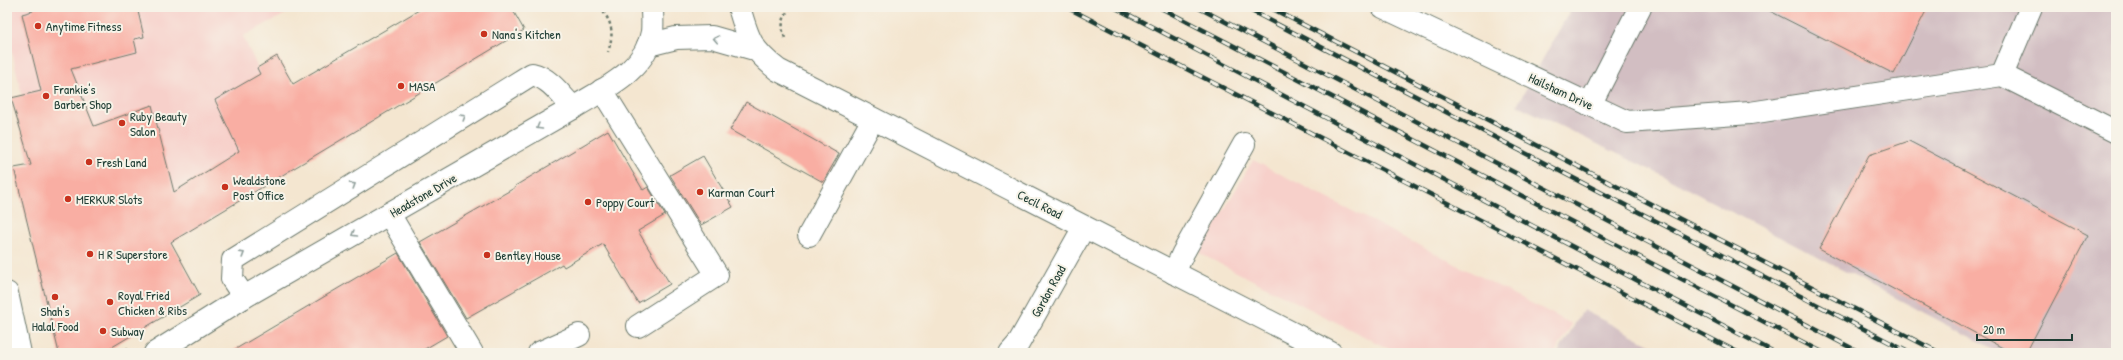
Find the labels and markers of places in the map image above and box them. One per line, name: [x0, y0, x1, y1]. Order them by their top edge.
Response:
place label: Anytime Fitness: [46, 17, 121, 35]
marker: Anytime Fitness: [33, 21, 43, 31]
place label: Nana's Kitchen: [492, 25, 561, 43]
marker: Nana's Kitchen: [479, 29, 489, 39]
place label: MASA: [409, 77, 436, 95]
place label: Frankie's Barber Shop: [53, 80, 112, 113]
marker: MASA: [396, 81, 406, 91]
marker: Frankie's Barber Shop: [41, 91, 51, 101]
place label: Ruby Beauty Salon: [130, 107, 187, 140]
marker: Ruby Beauty Salon: [117, 118, 127, 128]
place label: Fresh Land: [96, 153, 146, 171]
marker: Fresh Land: [84, 157, 94, 167]
place label: Wealdstone Post Office: [233, 171, 286, 204]
marker: Wealdstone Post Office: [220, 182, 230, 192]
place label: Karman Court: [708, 183, 775, 201]
marker: Karman Court: [695, 187, 705, 197]
place label: MERKUR Slots: [76, 190, 142, 208]
place label: Poppy Court: [596, 193, 655, 211]
marker: MERKUR Slots: [63, 194, 73, 204]
marker: Poppy Court: [583, 197, 593, 207]
place label: H R Superstore: [98, 245, 168, 263]
place label: Bentley House: [495, 246, 561, 264]
marker: H R Superstore: [85, 249, 95, 259]
marker: Bentley House: [482, 250, 492, 260]
place label: Royal Fried Chicken & Ribs: [118, 286, 187, 319]
marker: Shah's Halal Food: [50, 292, 60, 302]
marker: Royal Fried Chicken & Ribs: [105, 297, 115, 307]
place label: Shah's Halal Food: [32, 302, 78, 335]
place label: Subway: [111, 322, 145, 340]
marker: Subway: [98, 326, 108, 336]

